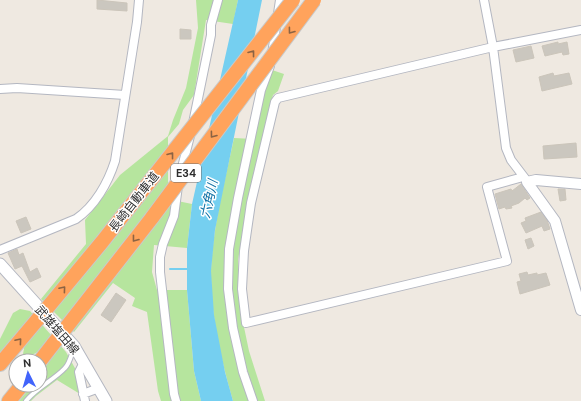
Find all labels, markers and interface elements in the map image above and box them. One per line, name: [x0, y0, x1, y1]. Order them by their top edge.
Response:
one-way arrow: [289, 27, 296, 34]
one-way arrow: [247, 50, 254, 57]
one-way arrow: [211, 131, 218, 138]
one-way arrow: [166, 152, 173, 159]
road number: E34: [171, 164, 201, 182]
street label: 長崎自動車道: [106, 169, 162, 235]
water label: 六角川: [197, 176, 222, 220]
one-way arrow: [133, 235, 140, 242]
one-way arrow: [58, 286, 65, 293]
street label: 武雄塩田線: [31, 302, 83, 358]
one-way arrow: [14, 339, 21, 346]
north arrow: [8, 353, 48, 393]
text: N: [23, 356, 32, 370]

